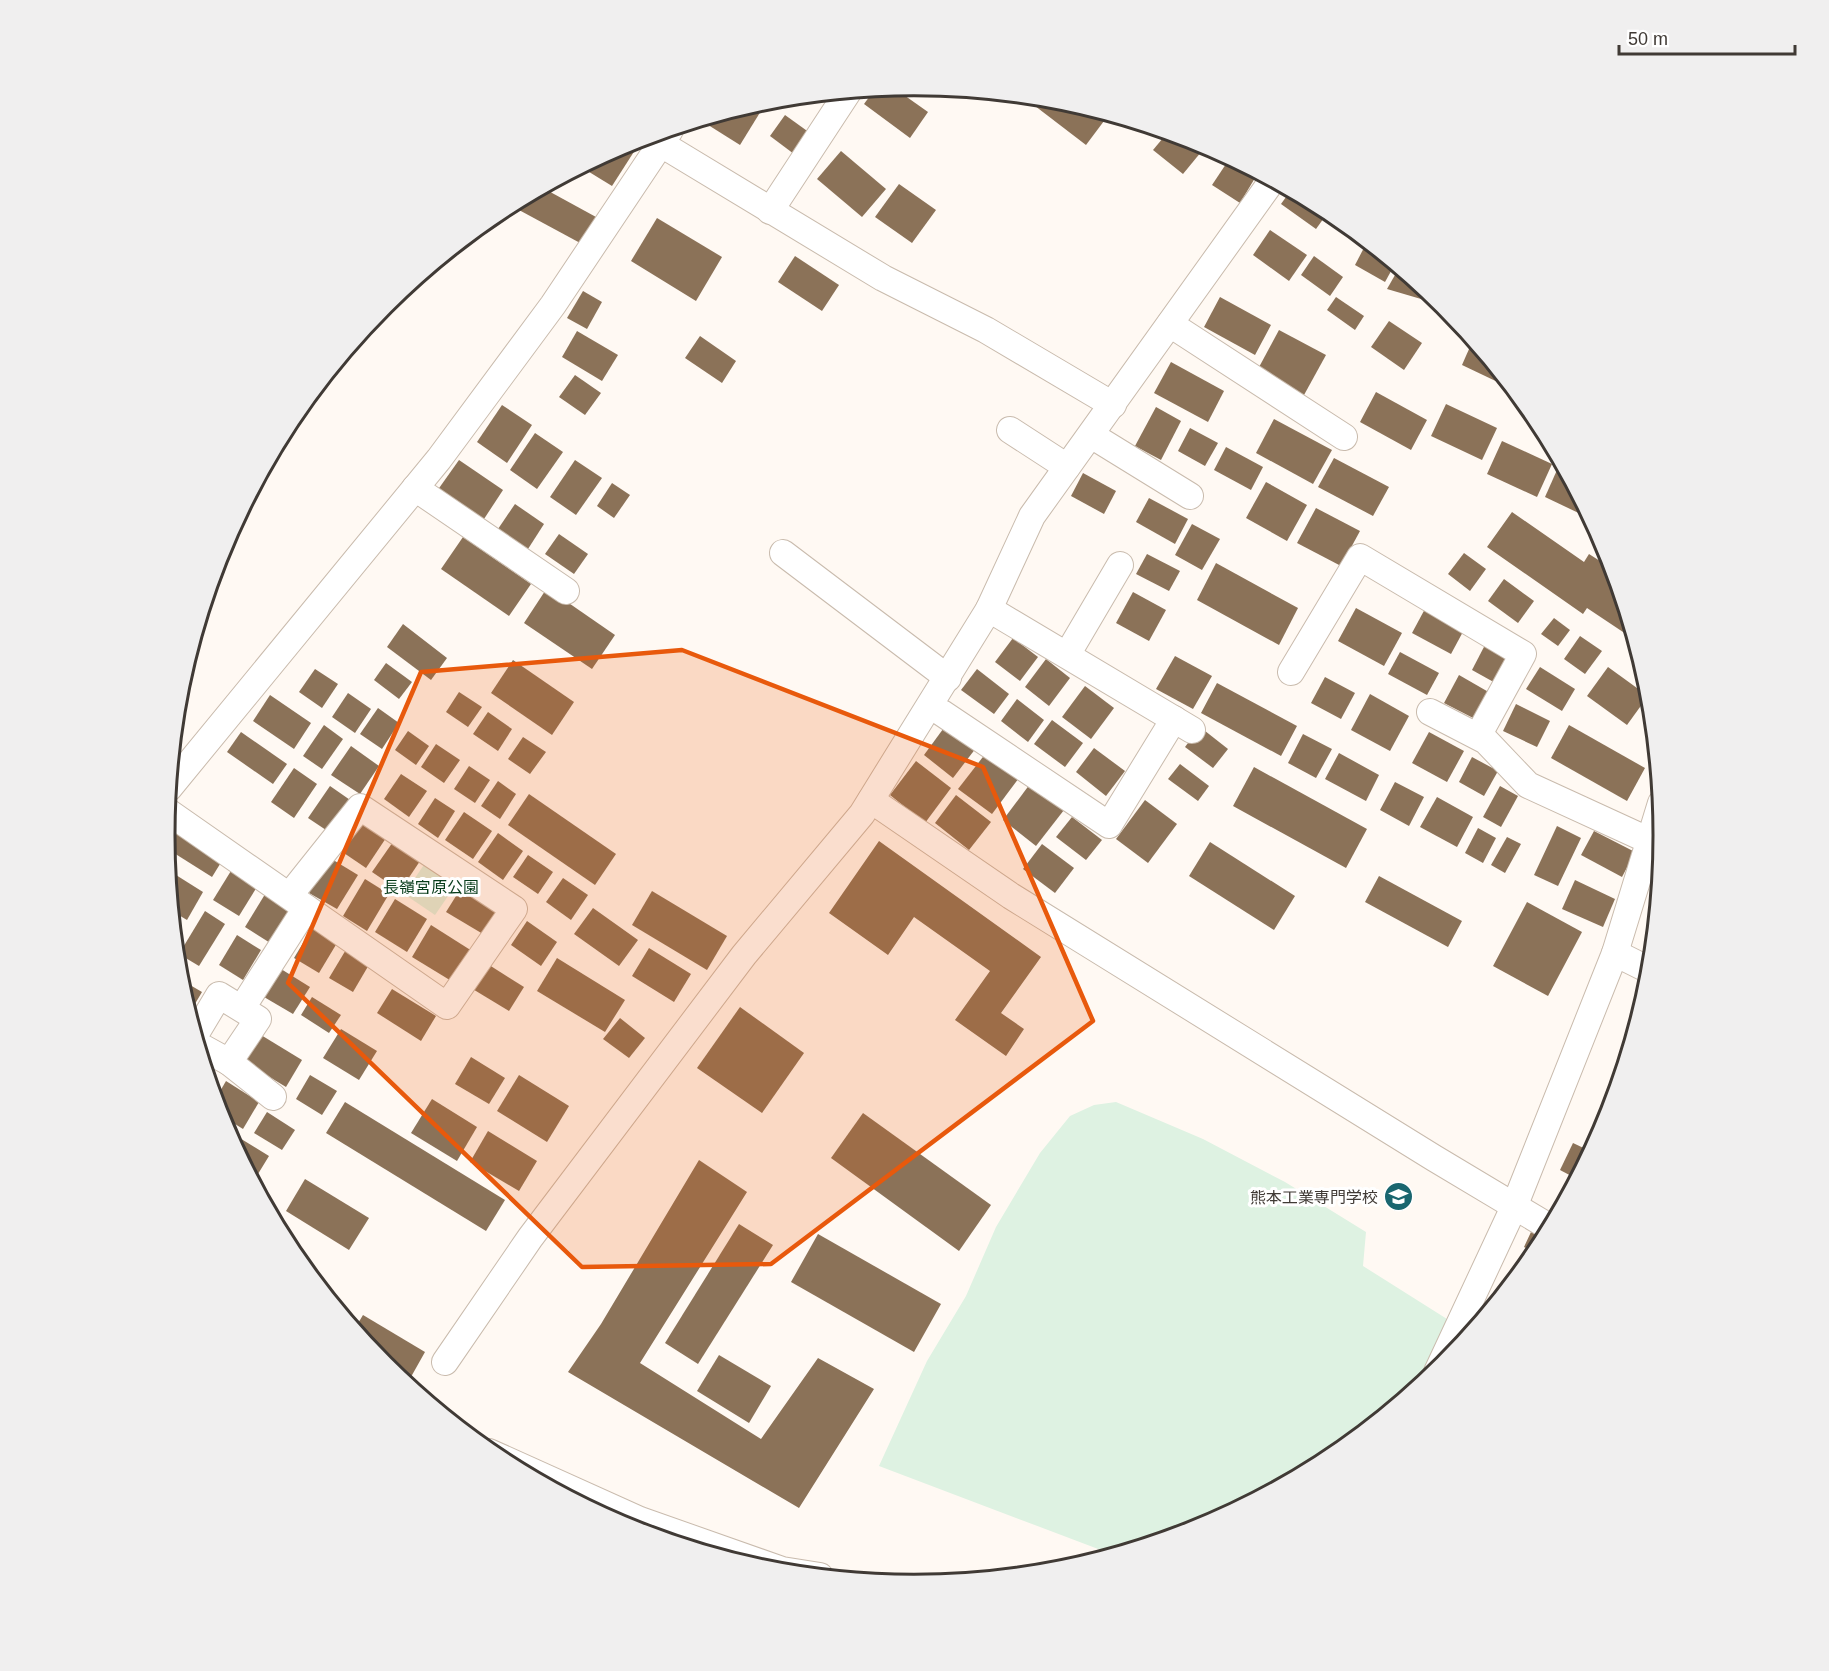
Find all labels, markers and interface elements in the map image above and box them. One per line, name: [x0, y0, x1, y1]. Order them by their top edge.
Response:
scale bar: [1619, 18, 1794, 56]
text: 50 m: [1628, 29, 1668, 49]
park label: 長嶺宮原公園: [383, 879, 479, 896]
school or university icon: 熊本工業専門学校: [1383, 1181, 1415, 1213]
place label: 熊本工業専門学校: [1250, 1189, 1378, 1206]

